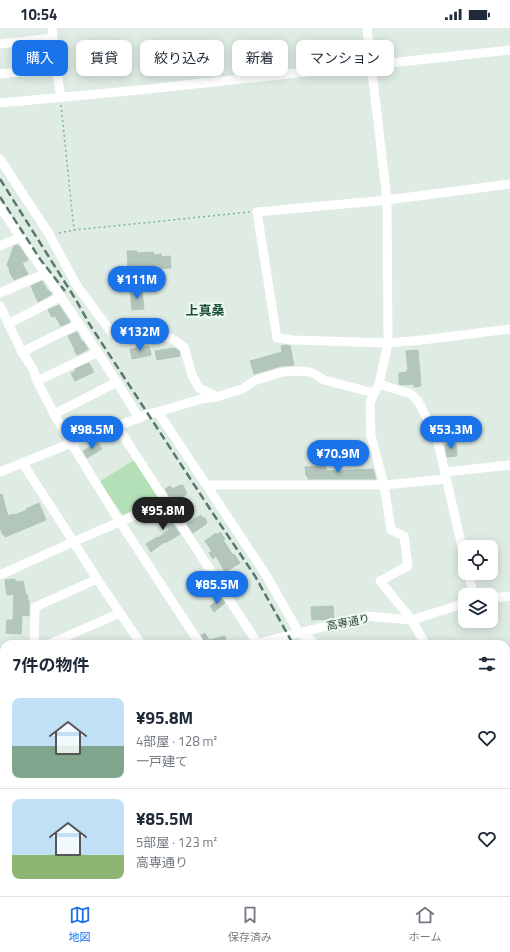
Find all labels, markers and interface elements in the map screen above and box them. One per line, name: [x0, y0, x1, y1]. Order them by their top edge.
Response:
text: 10:54: [20, 3, 57, 26]
chip: 購入: [12, 40, 68, 76]
chip: 賃貸: [76, 40, 132, 76]
chip: 絞り込み: [140, 40, 224, 76]
chip: 新着: [232, 40, 288, 76]
chip: マンション: [296, 40, 394, 76]
pin: ¥111M: [109, 266, 165, 300]
text: ¥111M: [117, 269, 157, 289]
district label: 上真桑: [185, 300, 225, 320]
pin: ¥132M: [112, 318, 168, 352]
text: ¥132M: [120, 321, 160, 341]
pin: ¥98.5M: [59, 416, 125, 450]
pin: ¥53.3M: [418, 416, 484, 450]
text: ¥98.5M: [70, 419, 114, 439]
text: ¥53.3M: [429, 419, 473, 439]
pin: ¥70.9M: [305, 440, 371, 474]
text: ¥70.9M: [316, 443, 360, 463]
pin: ¥95.8M: [130, 497, 196, 531]
text: ¥95.8M: [141, 500, 185, 520]
map controls: [458, 540, 498, 628]
button: locate: [458, 540, 498, 580]
pin: ¥85.5M: [184, 571, 250, 605]
text: ¥85.5M: [195, 574, 239, 594]
button: layers: [458, 588, 498, 628]
street label: 高専通り: [325, 610, 371, 634]
text: 7件の物件: [12, 652, 90, 678]
icon: filters: [476, 653, 498, 675]
text: ¥95.8M: [136, 705, 193, 731]
icon: home: [44, 714, 92, 762]
icon: heart: [476, 727, 498, 749]
text: 4部屋 · 128 m²: [136, 731, 217, 751]
text: 一戸建て: [136, 751, 188, 771]
text: ¥85.5M: [136, 806, 193, 832]
icon: home: [44, 815, 92, 863]
icon: heart: [476, 828, 498, 850]
text: 5部屋 · 123 m²: [136, 832, 217, 852]
text: 高専通り: [136, 852, 188, 872]
tab: 地図: [69, 904, 91, 945]
tab: 保存済み: [228, 904, 272, 945]
tab: ホーム: [409, 904, 441, 945]

